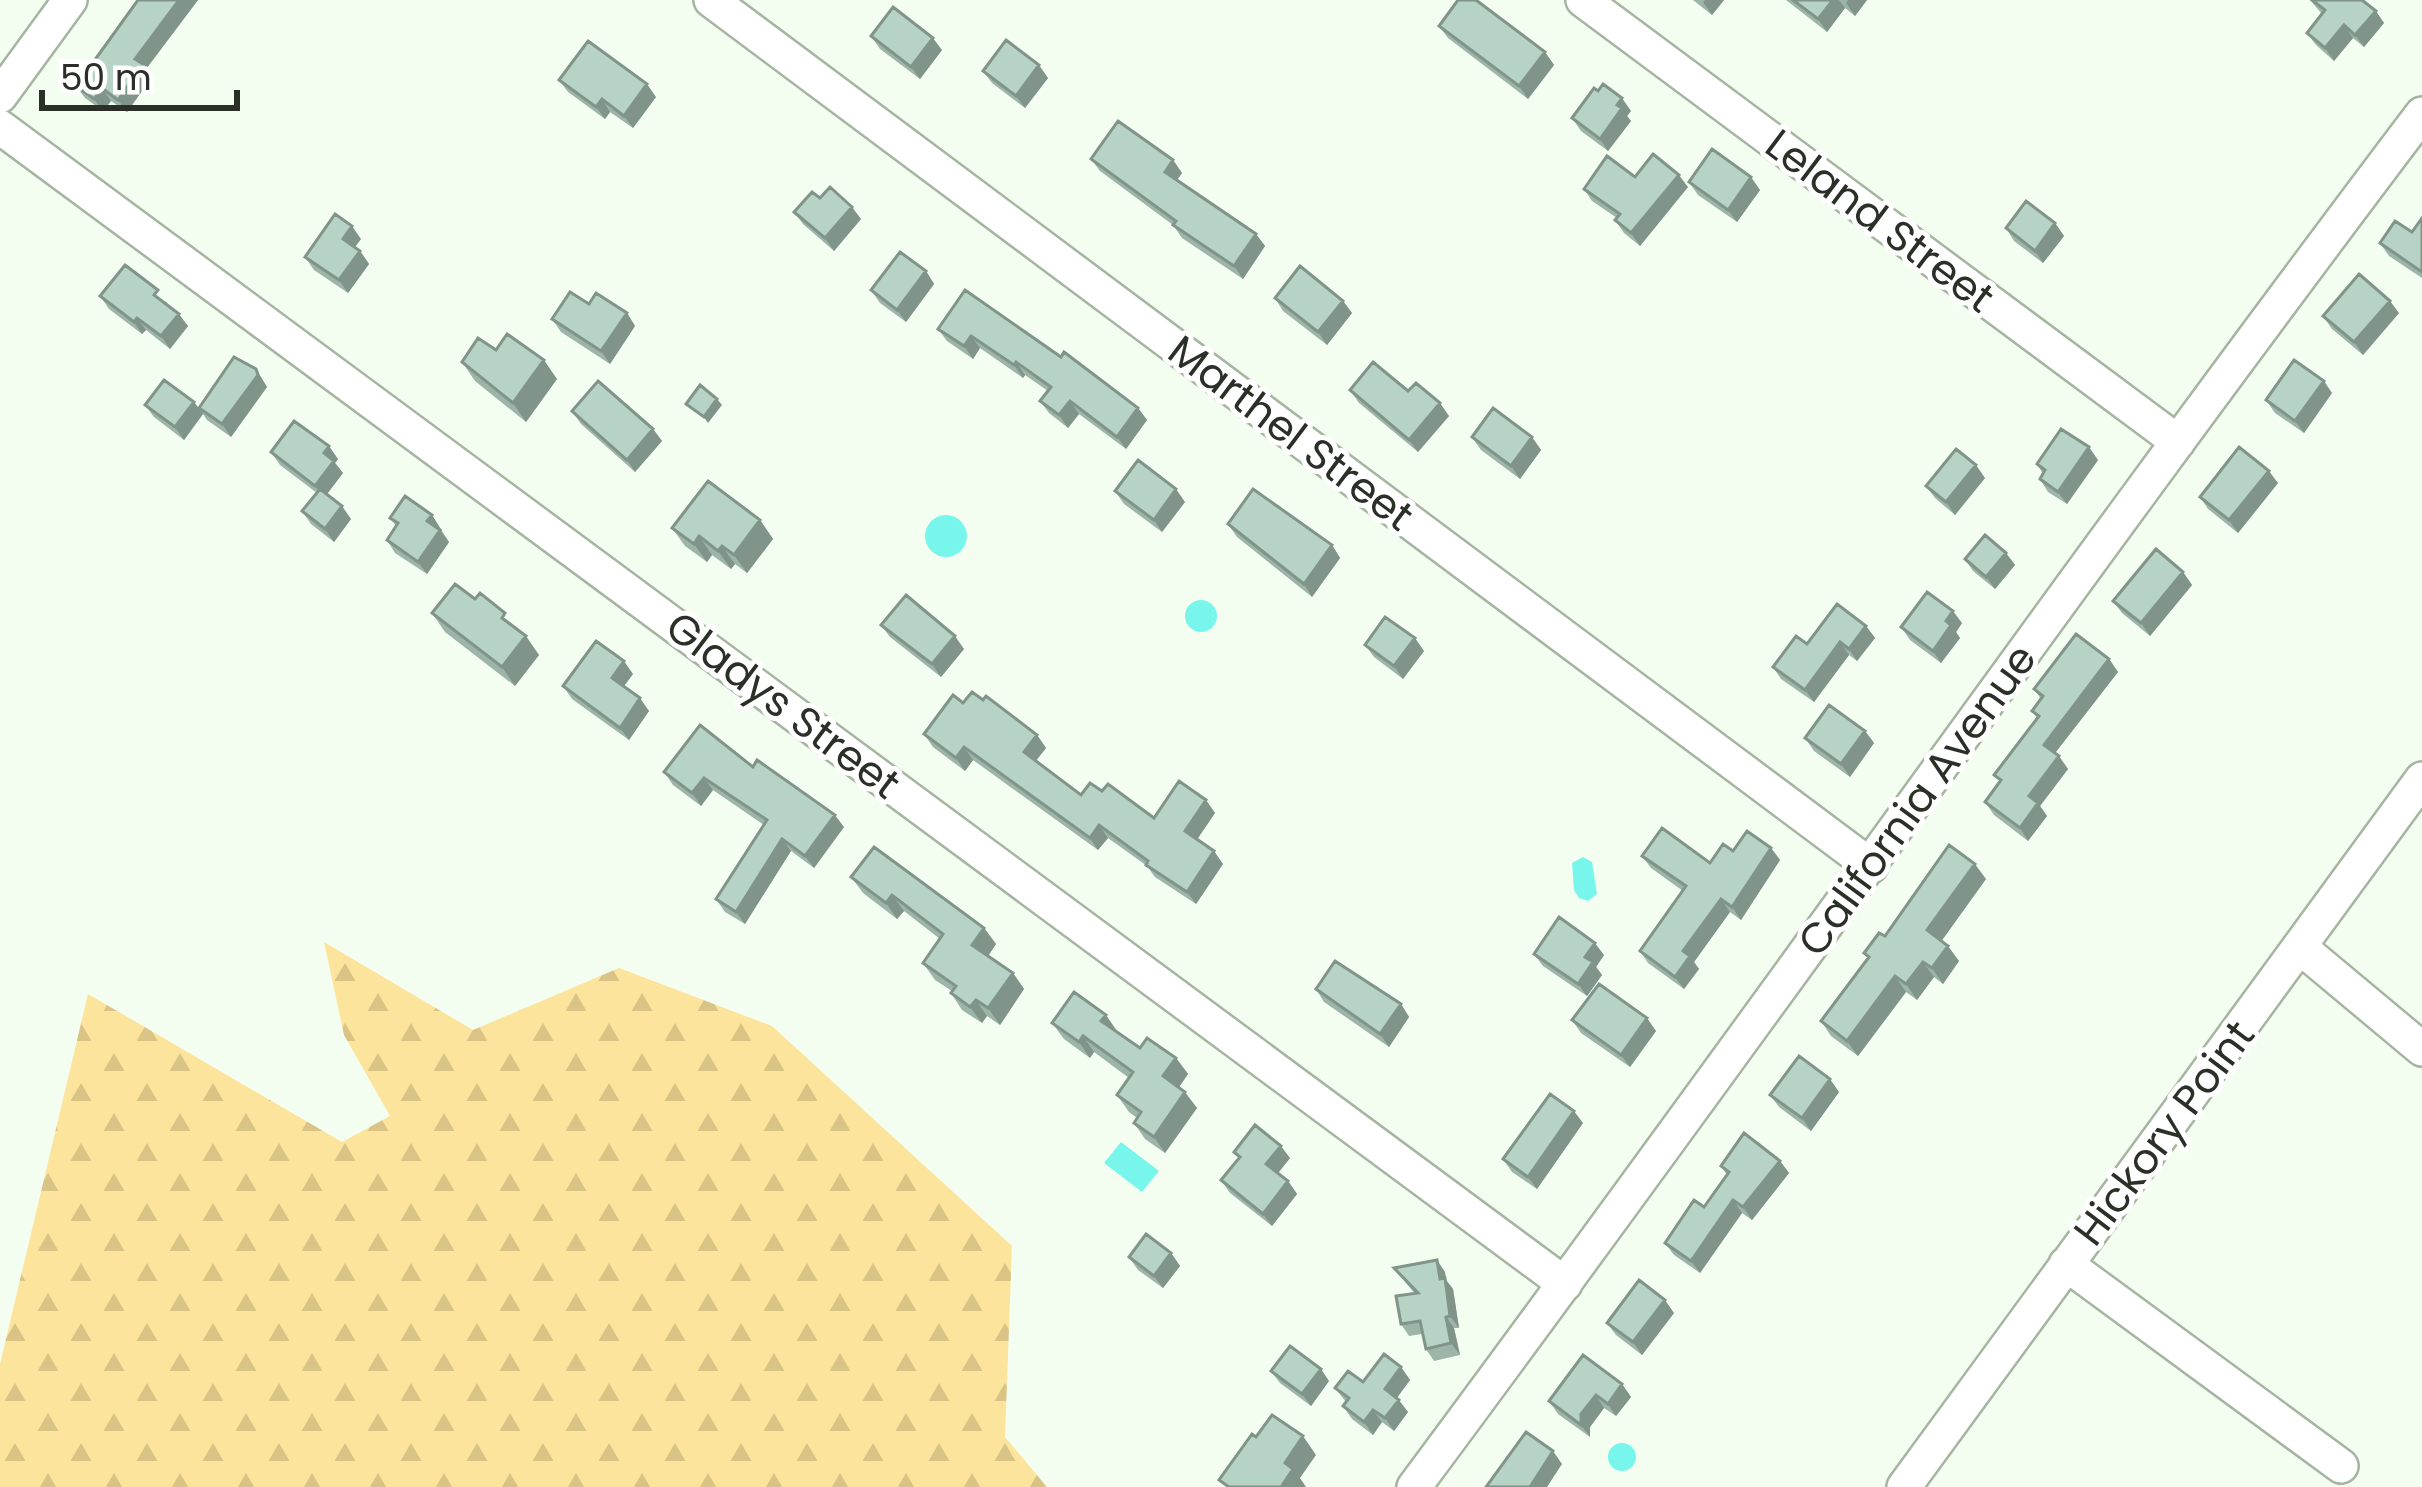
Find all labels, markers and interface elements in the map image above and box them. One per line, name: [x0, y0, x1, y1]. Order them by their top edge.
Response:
scale bar: [42, 36, 237, 110]
text: 50 m: [60, 52, 152, 103]
street label: Leland Street: [1753, 115, 2007, 327]
street label: Marthel Street: [1156, 321, 1426, 545]
street label: Gladys Street: [654, 597, 912, 813]
street label: California Avenue: [1784, 632, 2050, 968]
street label: Hickory Point: [2060, 1008, 2268, 1258]

